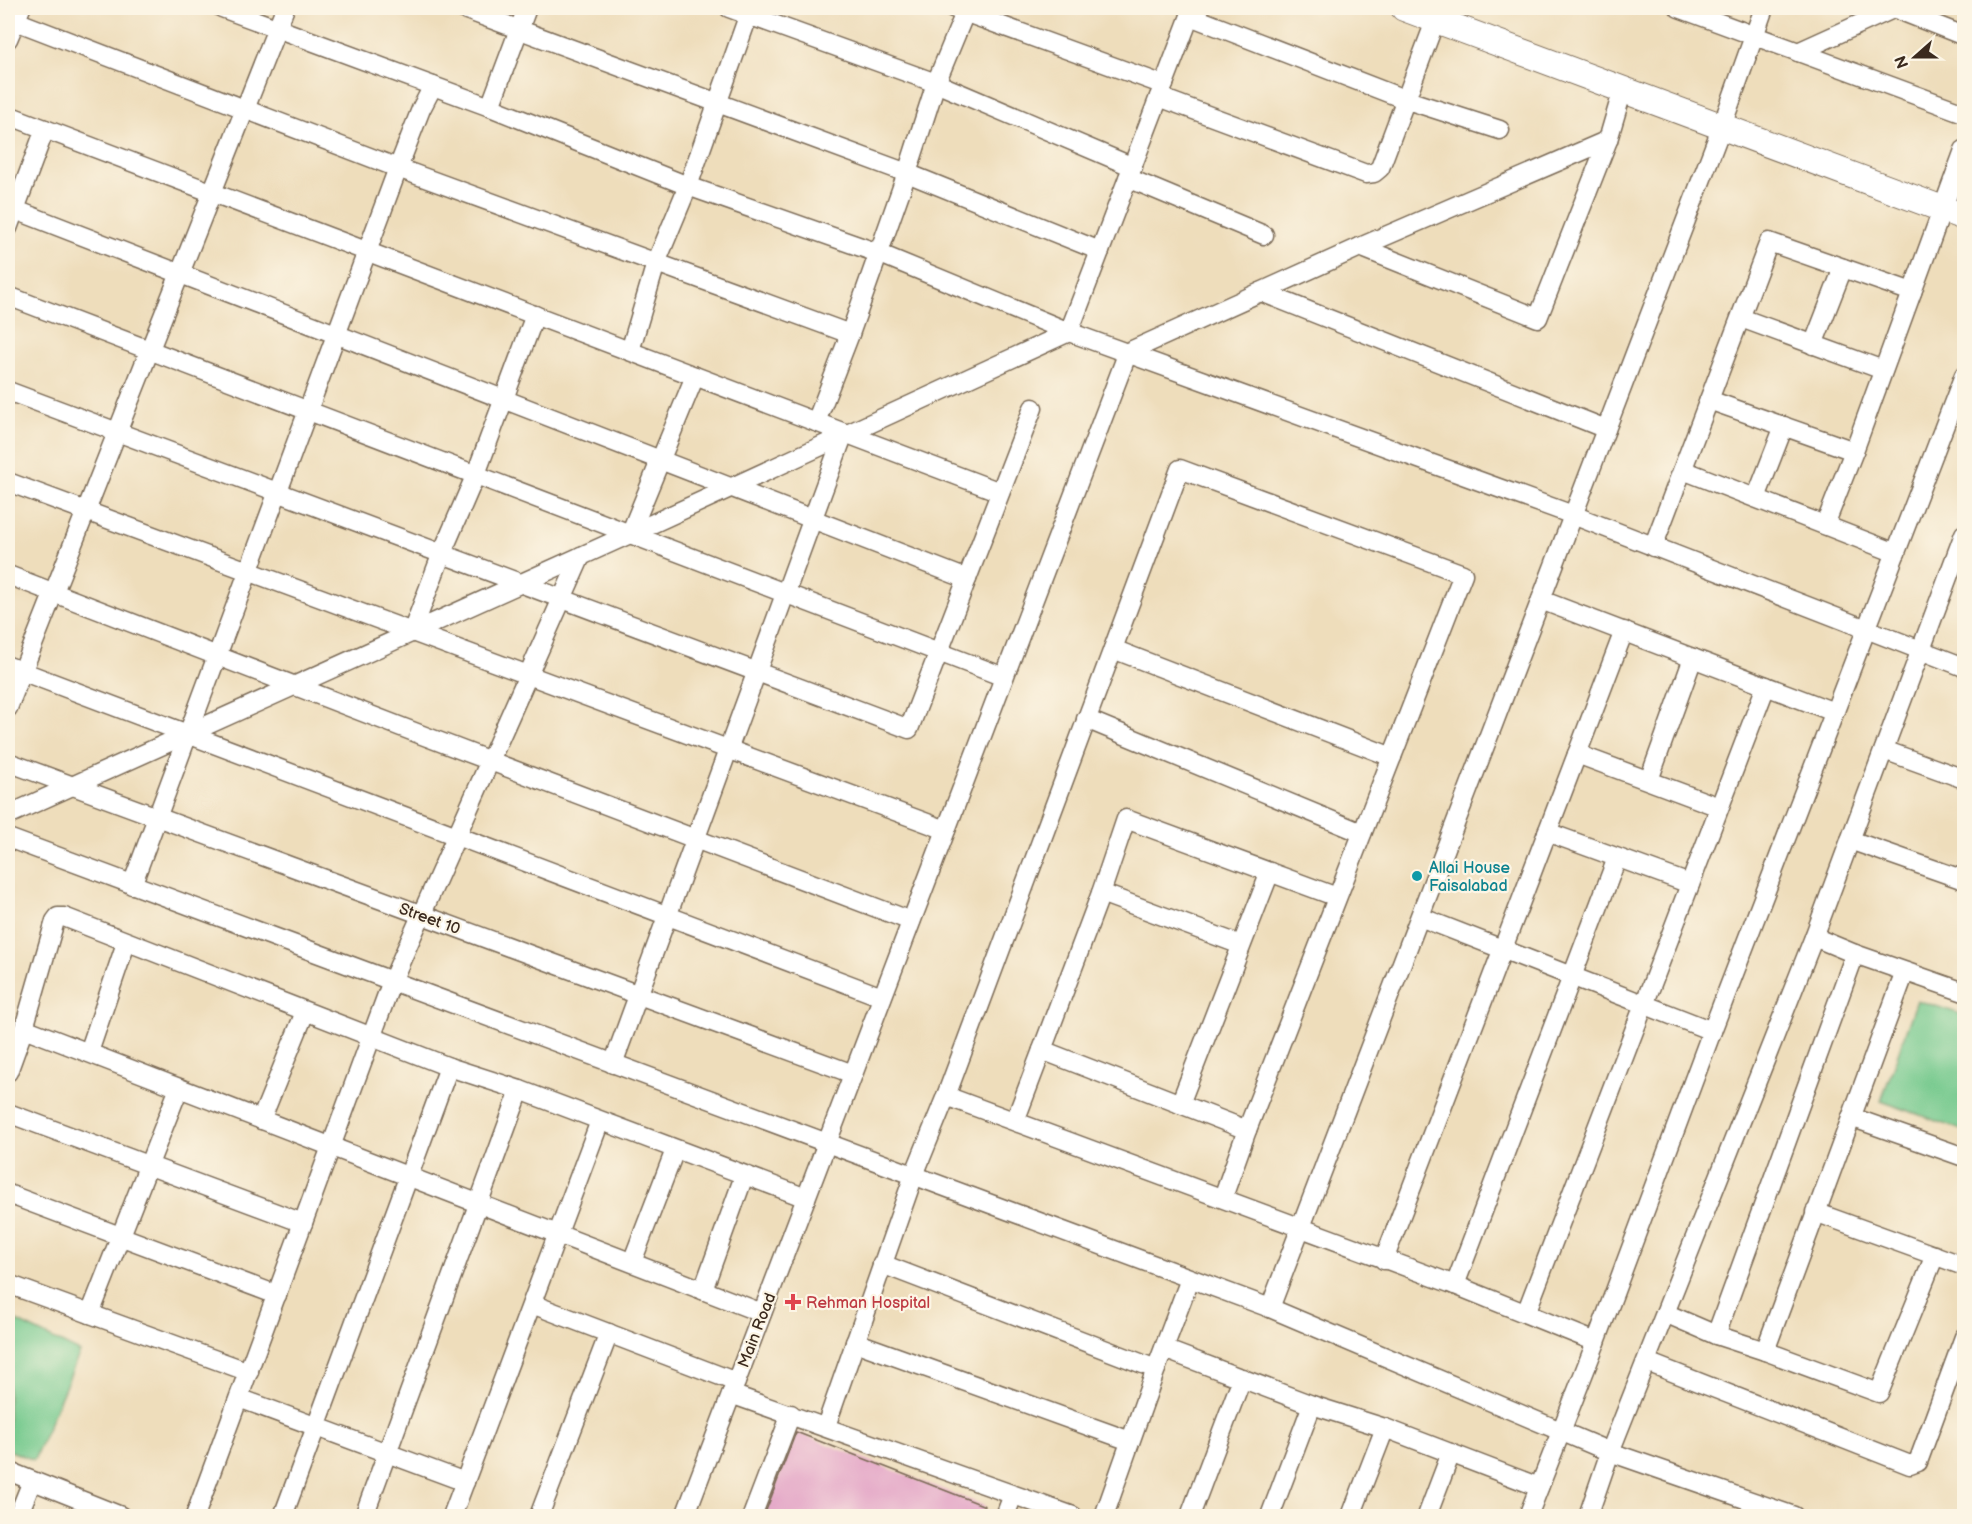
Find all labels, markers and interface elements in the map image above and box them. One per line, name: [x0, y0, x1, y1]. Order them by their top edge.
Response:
north arrow: [1885, 27, 1945, 87]
text: N: [1891, 53, 1913, 71]
place label: Allai House Faisalabad: [1429, 859, 1510, 896]
marker: Allai House Faisalabad: [1410, 869, 1424, 883]
street label: Street 10: [396, 900, 463, 939]
street label: Main Road: [734, 1290, 780, 1371]
marker: Rehman Hospital: [784, 1293, 802, 1311]
place label: Rehman Hospital: [806, 1294, 930, 1313]

